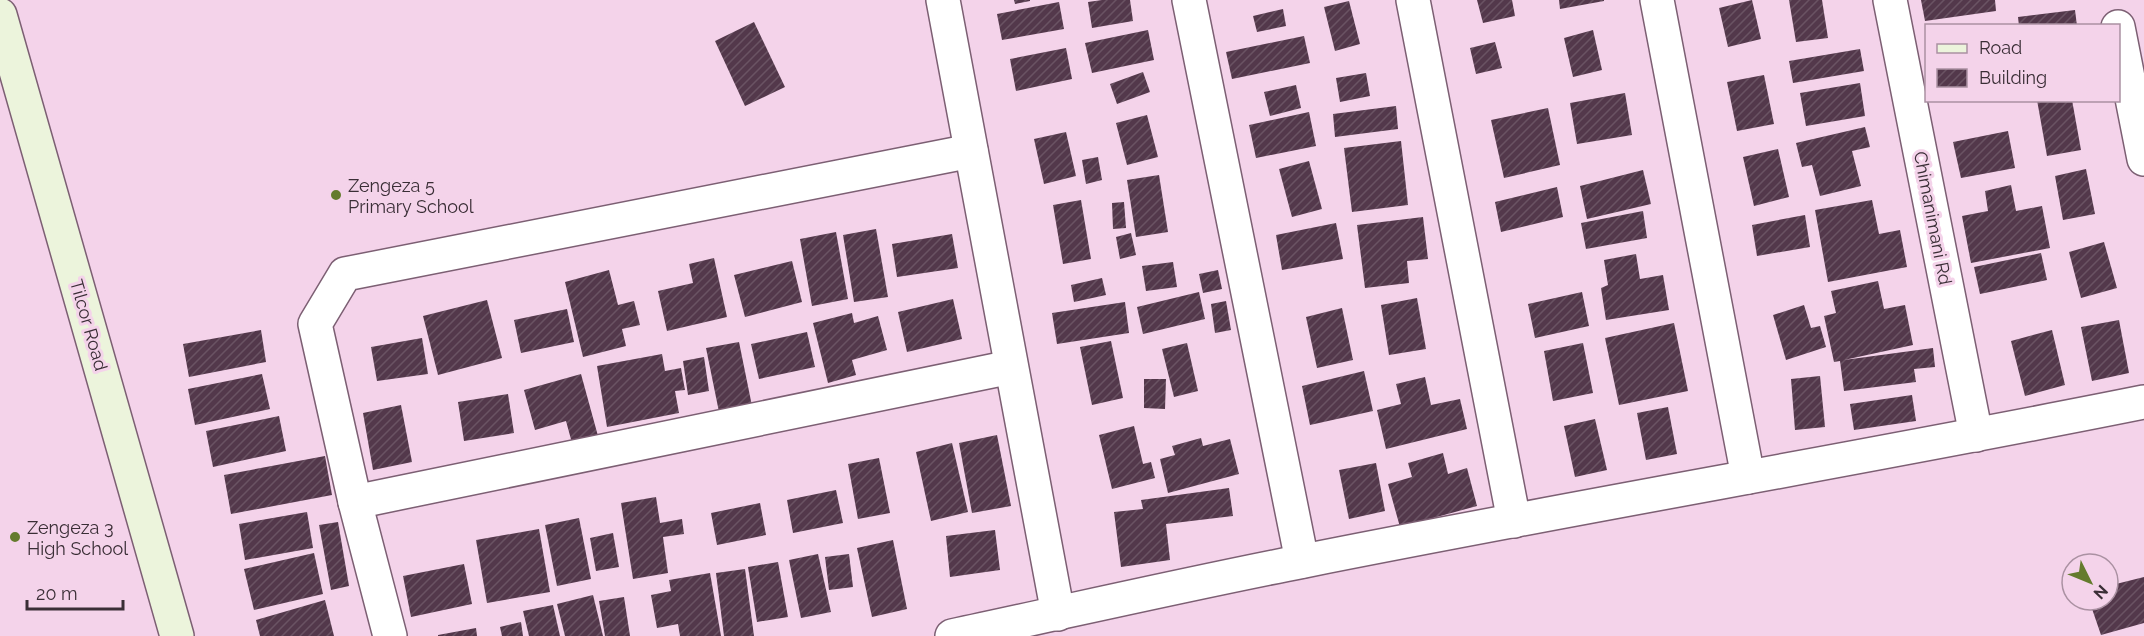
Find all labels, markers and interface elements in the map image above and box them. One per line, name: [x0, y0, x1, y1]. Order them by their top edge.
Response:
legend: [1925, 24, 2120, 102]
text: Road: [1979, 37, 2022, 58]
text: Building: [1979, 67, 2047, 88]
street label: Chimanimani Rd: [1910, 149, 1956, 287]
place label: Zengeza 5 Primary School: [348, 175, 474, 217]
marker: Zengeza 5 Primary School: [329, 188, 343, 202]
street label: Tilcor Road: [66, 277, 112, 373]
place label: Zengeza 3 High School: [27, 517, 128, 559]
marker: Zengeza 3 High School: [8, 530, 22, 544]
north arrow: [2060, 552, 2120, 612]
scale bar: [27, 573, 123, 611]
text: N: [2089, 581, 2112, 603]
text: 20 m: [36, 583, 78, 604]

